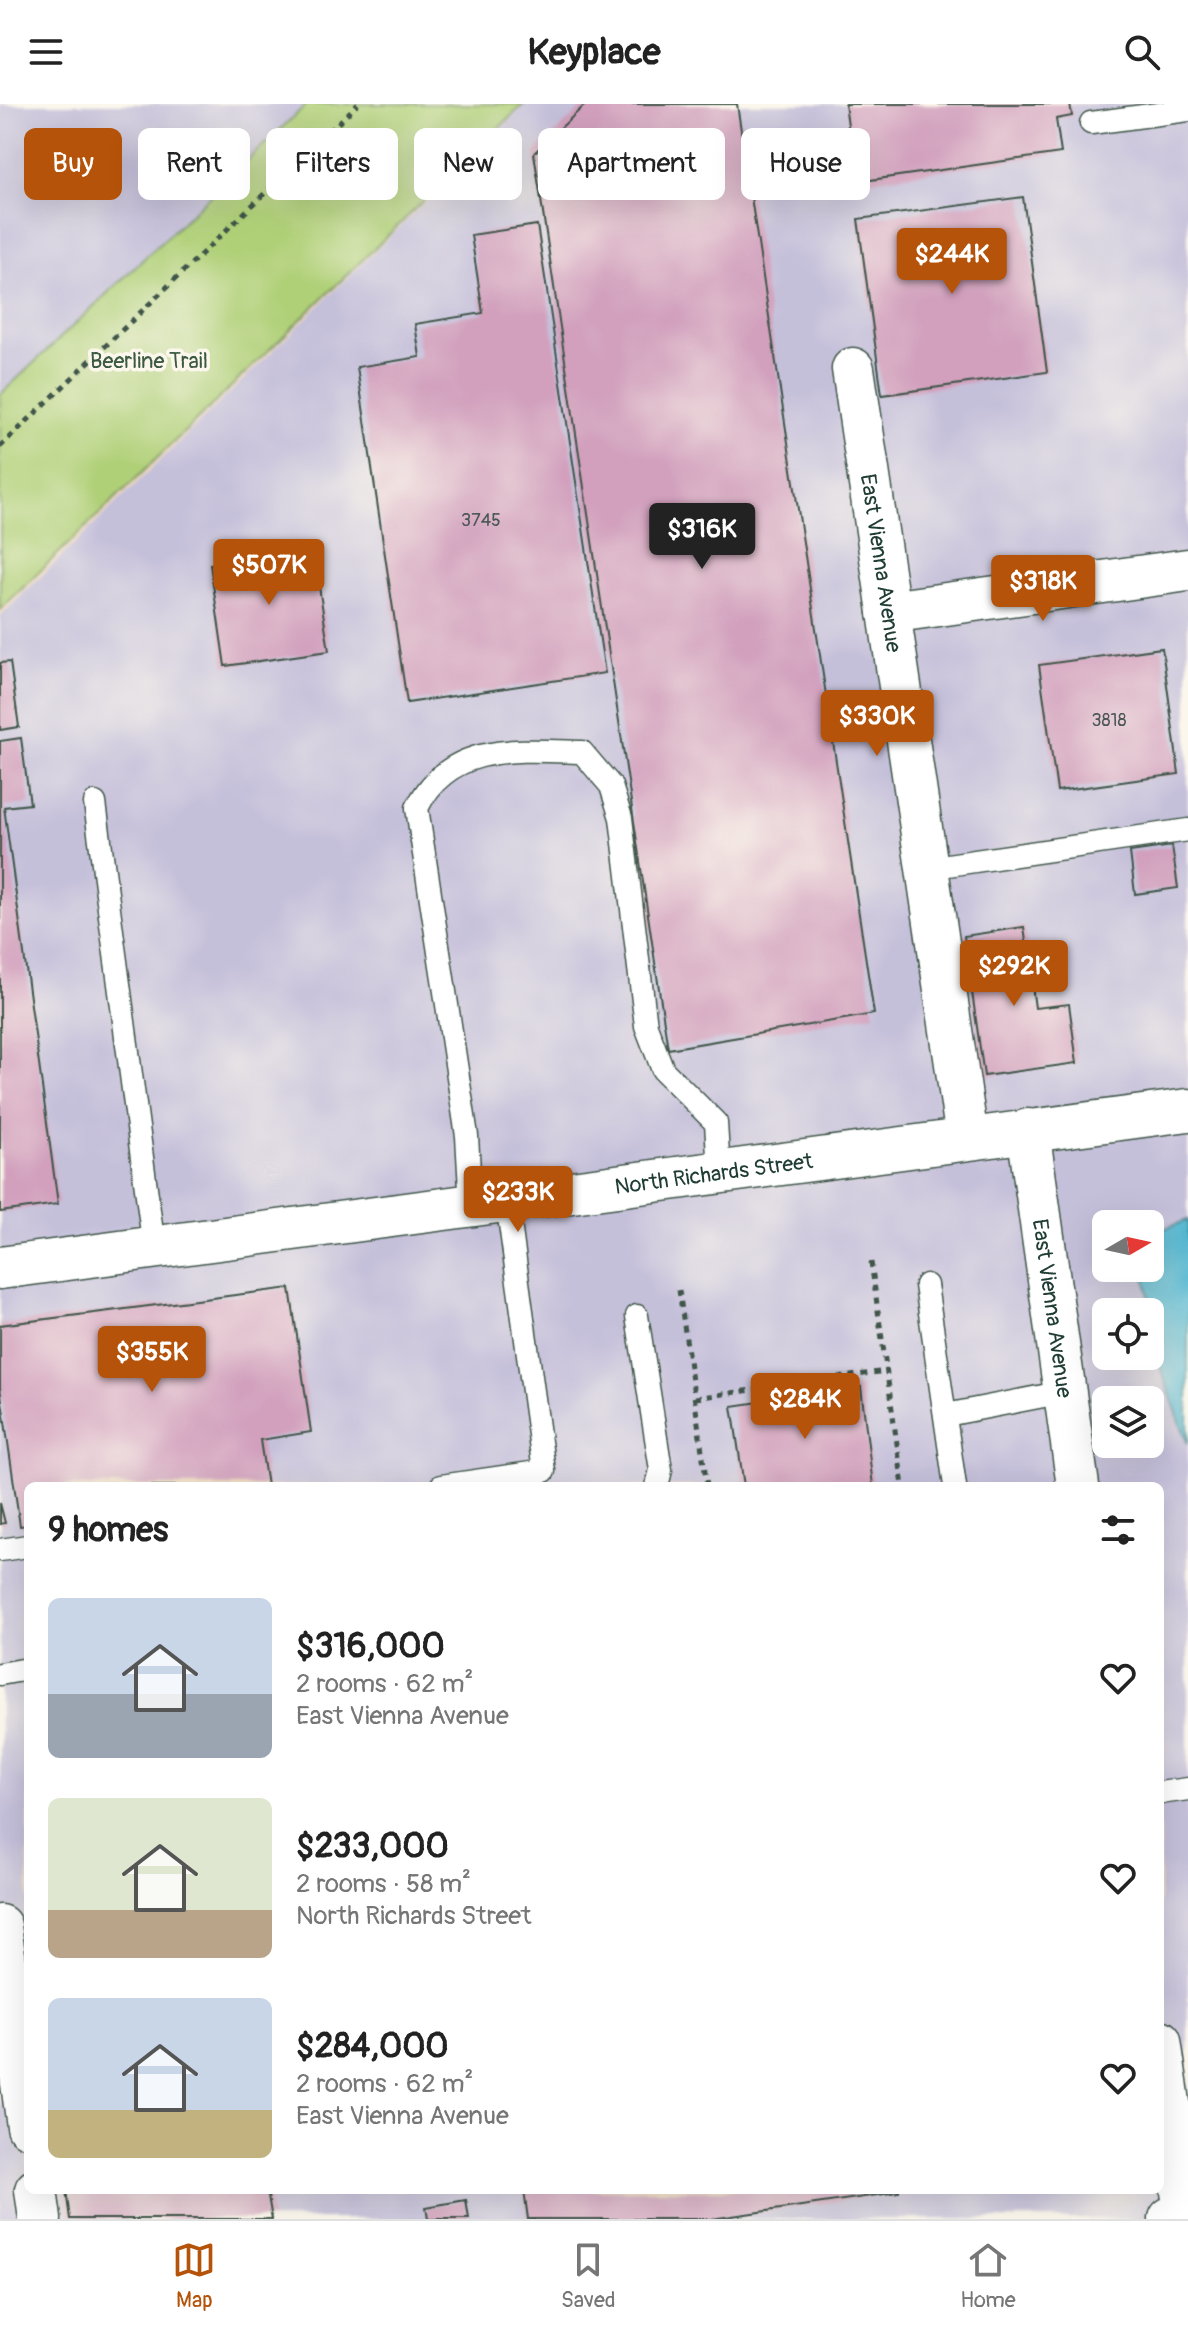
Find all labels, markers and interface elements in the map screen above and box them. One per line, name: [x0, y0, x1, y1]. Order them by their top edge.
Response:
icon: menu: [24, 30, 68, 74]
text: Keyplace: [527, 30, 661, 75]
icon: search: [1120, 30, 1164, 74]
chip: Buy: [24, 128, 122, 200]
chip: Rent: [138, 128, 250, 200]
chip: Filters: [266, 128, 398, 200]
chip: New: [414, 128, 522, 200]
chip: Apartment: [538, 128, 725, 200]
chip: House: [741, 128, 870, 200]
pin: $244K: [896, 228, 1008, 296]
text: $244K: [915, 238, 989, 270]
park label: Beerline Trail: [90, 347, 208, 375]
street label: East Vienna Avenue: [854, 472, 908, 654]
pin: $316K: [646, 503, 758, 571]
house number: 3745: [461, 509, 501, 532]
text: $316K: [667, 513, 737, 545]
pin: $507K: [213, 539, 325, 607]
text: $507K: [231, 549, 307, 581]
pin: $318K: [987, 555, 1099, 623]
text: $318K: [1009, 565, 1077, 597]
pin: $330K: [821, 690, 933, 758]
text: $330K: [839, 700, 915, 732]
house number: 3818: [1091, 709, 1127, 732]
pin: $292K: [958, 940, 1070, 1008]
text: $292K: [978, 950, 1050, 982]
street label: North Richards Street: [613, 1147, 815, 1201]
pin: $233K: [462, 1166, 574, 1234]
text: $233K: [482, 1176, 554, 1208]
north arrow: [1092, 1210, 1164, 1282]
map controls: [1092, 1210, 1164, 1458]
street label: East Vienna Avenue: [1026, 1217, 1078, 1400]
button: locate: [1092, 1298, 1164, 1370]
pin: $355K: [96, 1326, 208, 1394]
text: $355K: [116, 1336, 188, 1368]
pin: $284K: [749, 1373, 861, 1441]
text: $284K: [769, 1383, 841, 1415]
button: layers: [1092, 1386, 1164, 1458]
icon: filters: [1096, 1508, 1140, 1552]
text: 9 homes: [48, 1509, 168, 1552]
text: $316,000: [296, 1625, 445, 1668]
icon: home: [112, 1630, 208, 1726]
icon: heart: [1096, 1656, 1140, 1700]
text: 2 rooms · 62 m²: [296, 1668, 473, 1700]
text: East Vienna Avenue: [296, 1700, 509, 1732]
text: $233,000: [296, 1825, 449, 1868]
icon: home: [112, 1830, 208, 1926]
icon: heart: [1096, 1856, 1140, 1900]
text: 2 rooms · 58 m²: [296, 1868, 471, 1900]
text: North Richards Street: [296, 1900, 532, 1932]
text: $284,000: [296, 2025, 449, 2068]
icon: home: [112, 2030, 208, 2126]
icon: heart: [1096, 2056, 1140, 2100]
text: 2 rooms · 62 m²: [296, 2068, 473, 2100]
text: East Vienna Avenue: [296, 2100, 509, 2132]
tab: Map: [172, 2238, 216, 2314]
tab: Saved: [561, 2238, 616, 2314]
tab: Home: [960, 2238, 1016, 2314]

